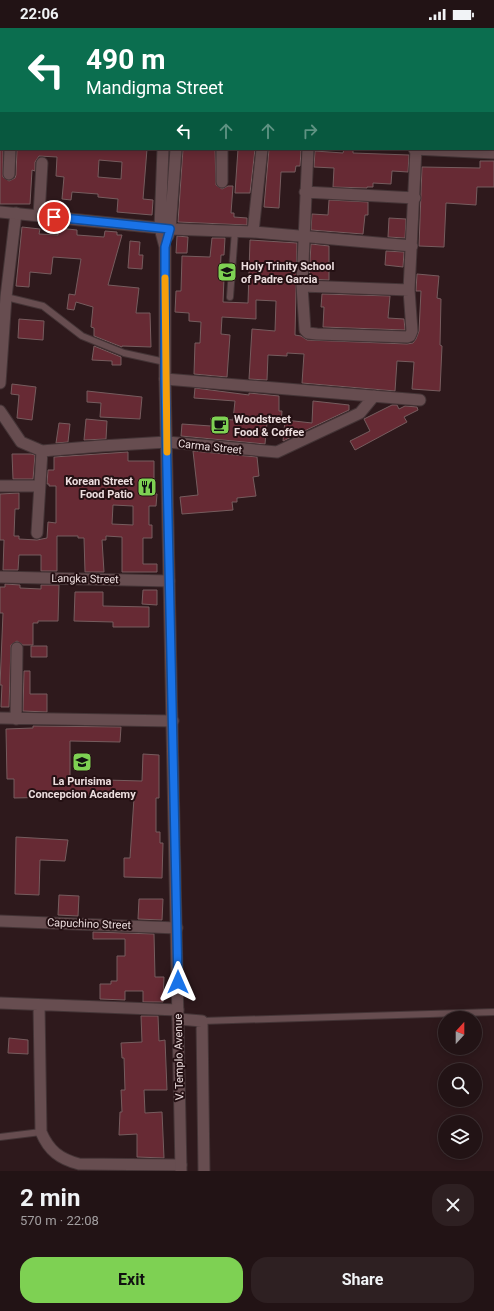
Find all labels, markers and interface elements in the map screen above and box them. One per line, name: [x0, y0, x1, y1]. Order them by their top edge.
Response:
text: 22:06: [20, 5, 59, 23]
text: 490 m: [86, 43, 165, 76]
icon: left: [20, 44, 72, 96]
text: Mandigma Street: [86, 77, 224, 98]
icon: left: [173, 120, 195, 142]
icon: ahead: [215, 120, 237, 142]
icon: ahead: [257, 120, 279, 142]
icon: right: [299, 120, 321, 142]
pin: [37, 200, 71, 234]
icon: arrive: [43, 206, 65, 228]
place label: Holy Trinity School of Padre Garcia: [241, 260, 334, 286]
school or university icon: Holy Trinity School of Padre Garcia: [216, 261, 238, 283]
place label: Woodstreet Food & Coffee: [234, 413, 304, 439]
cafe icon: Woodstreet Food & Coffee: [209, 414, 231, 436]
street label: Carma Street: [177, 437, 243, 457]
place label: Korean Street Food Patio: [65, 475, 133, 501]
restaurant icon: Korean Street Food Patio: [136, 476, 158, 498]
street label: Langka Street: [51, 572, 119, 586]
school or university icon: La Purisima Concepcion Academy: [71, 751, 93, 773]
place label: La Purisima Concepcion Academy: [28, 775, 136, 801]
street label: Capuchino Street: [47, 916, 132, 932]
position arrow: [157, 961, 199, 1003]
north arrow: [438, 1011, 482, 1055]
map controls: [438, 1011, 482, 1159]
street label: V. Templo Avenue: [172, 1013, 186, 1100]
button: search: [438, 1063, 482, 1107]
button: layers: [438, 1115, 482, 1159]
text: 2 min: [20, 1184, 80, 1212]
button: close: [432, 1184, 474, 1226]
text: 570 m · 22:08: [20, 1213, 99, 1228]
button: Exit: [20, 1257, 243, 1303]
button: Share: [251, 1257, 474, 1303]

